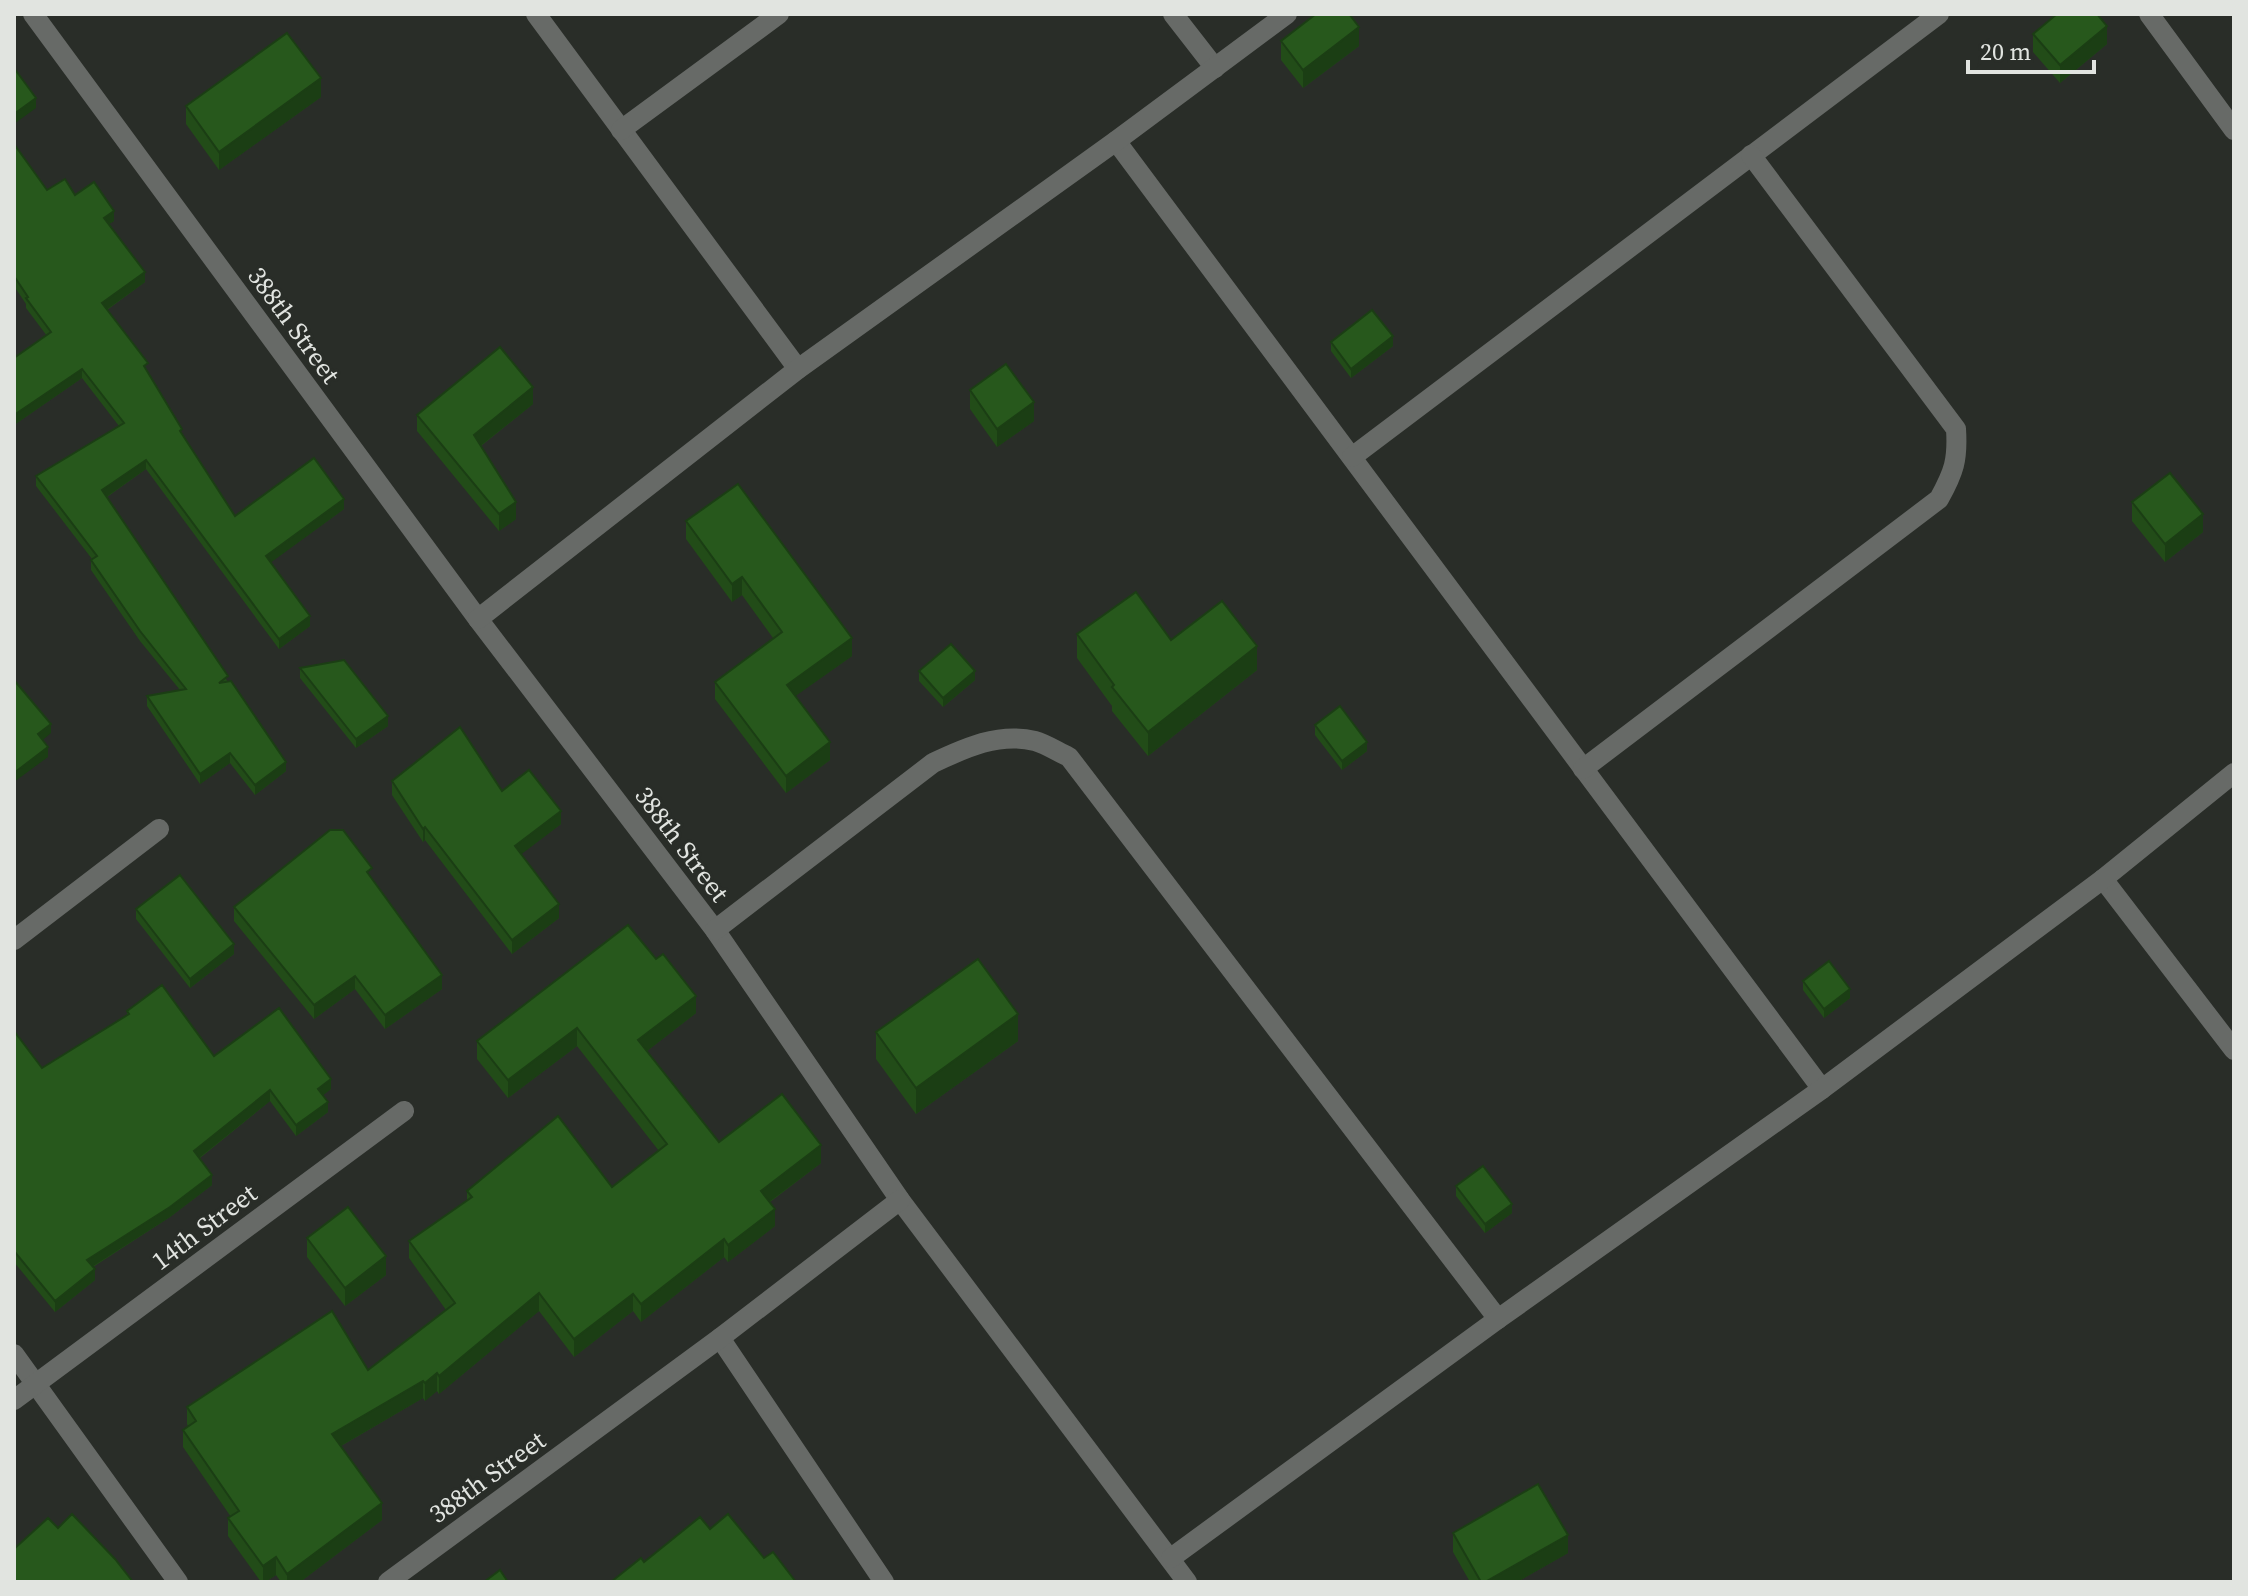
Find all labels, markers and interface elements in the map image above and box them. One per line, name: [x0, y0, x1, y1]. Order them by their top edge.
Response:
scale bar: [1968, 24, 2094, 74]
text: 20 m: [1980, 35, 2031, 68]
street label: 388th Street: [239, 259, 349, 391]
street label: 388th Street: [627, 779, 738, 910]
street label: 14th Street: [144, 1175, 265, 1278]
street label: 388th Street: [421, 1422, 553, 1532]

